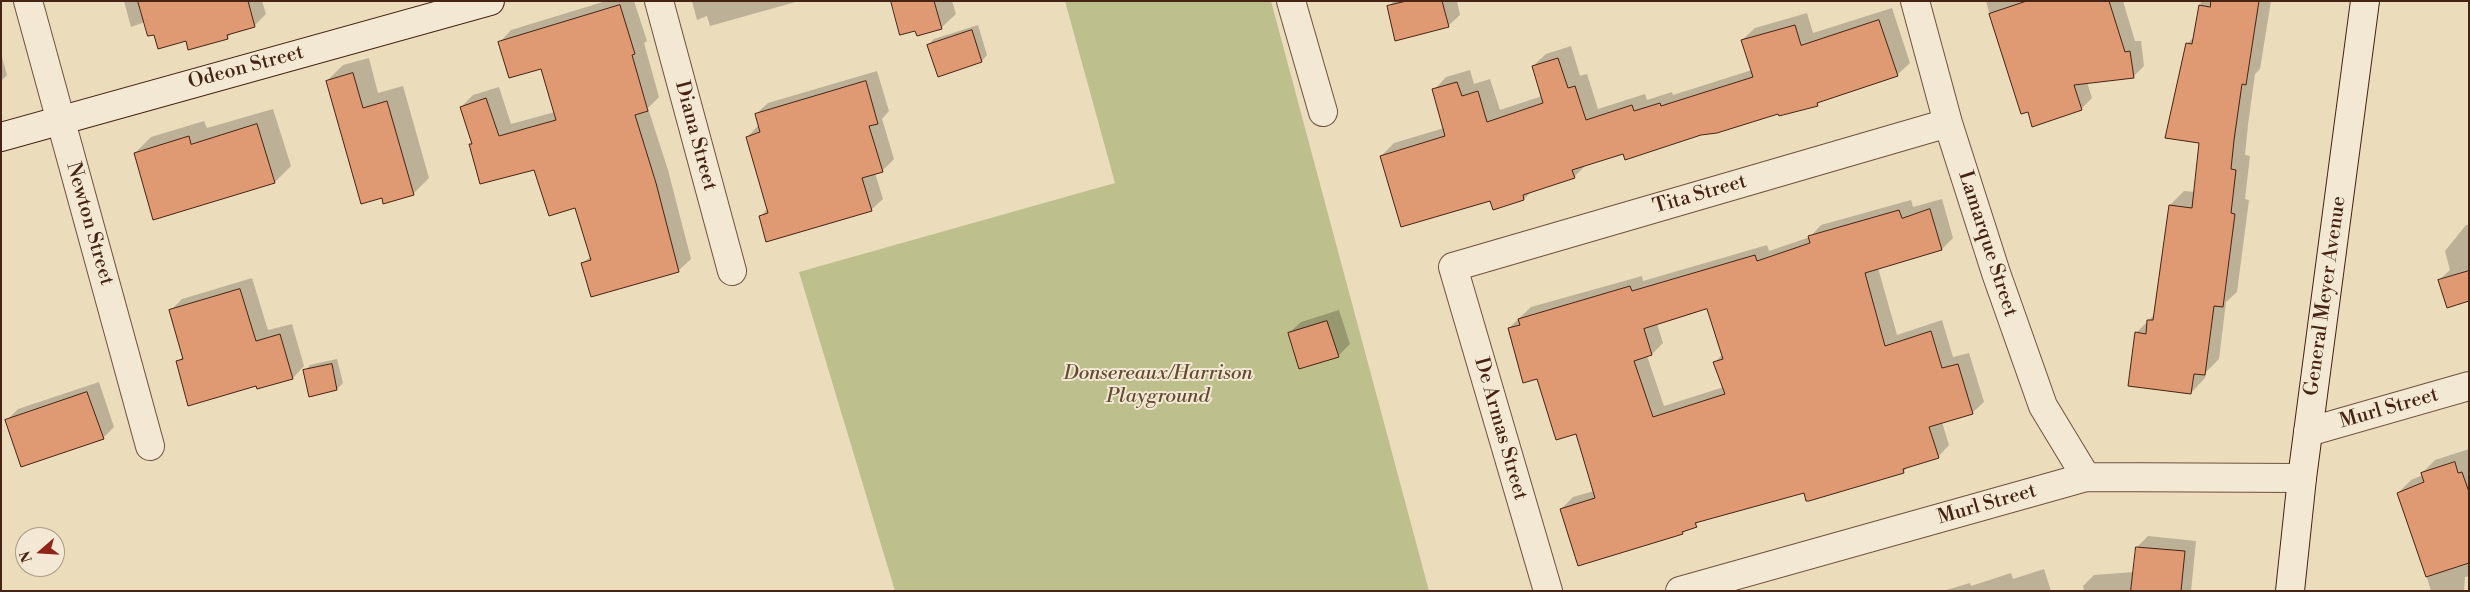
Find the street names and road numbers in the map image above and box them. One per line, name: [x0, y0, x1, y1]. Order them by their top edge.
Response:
street label: Odeon Street: [186, 41, 306, 95]
street label: Diana Street: [669, 78, 721, 194]
street label: Newton Street: [60, 160, 118, 288]
street label: Lamarque Street: [1952, 168, 2022, 320]
street label: Tita Street: [1650, 170, 1750, 220]
street label: General Meyer Avenue: [2300, 195, 2352, 397]
street label: De Armas Street: [1468, 355, 1532, 503]
street label: Murl Street: [2337, 383, 2441, 435]
street label: Murl Street: [1935, 479, 2039, 531]

